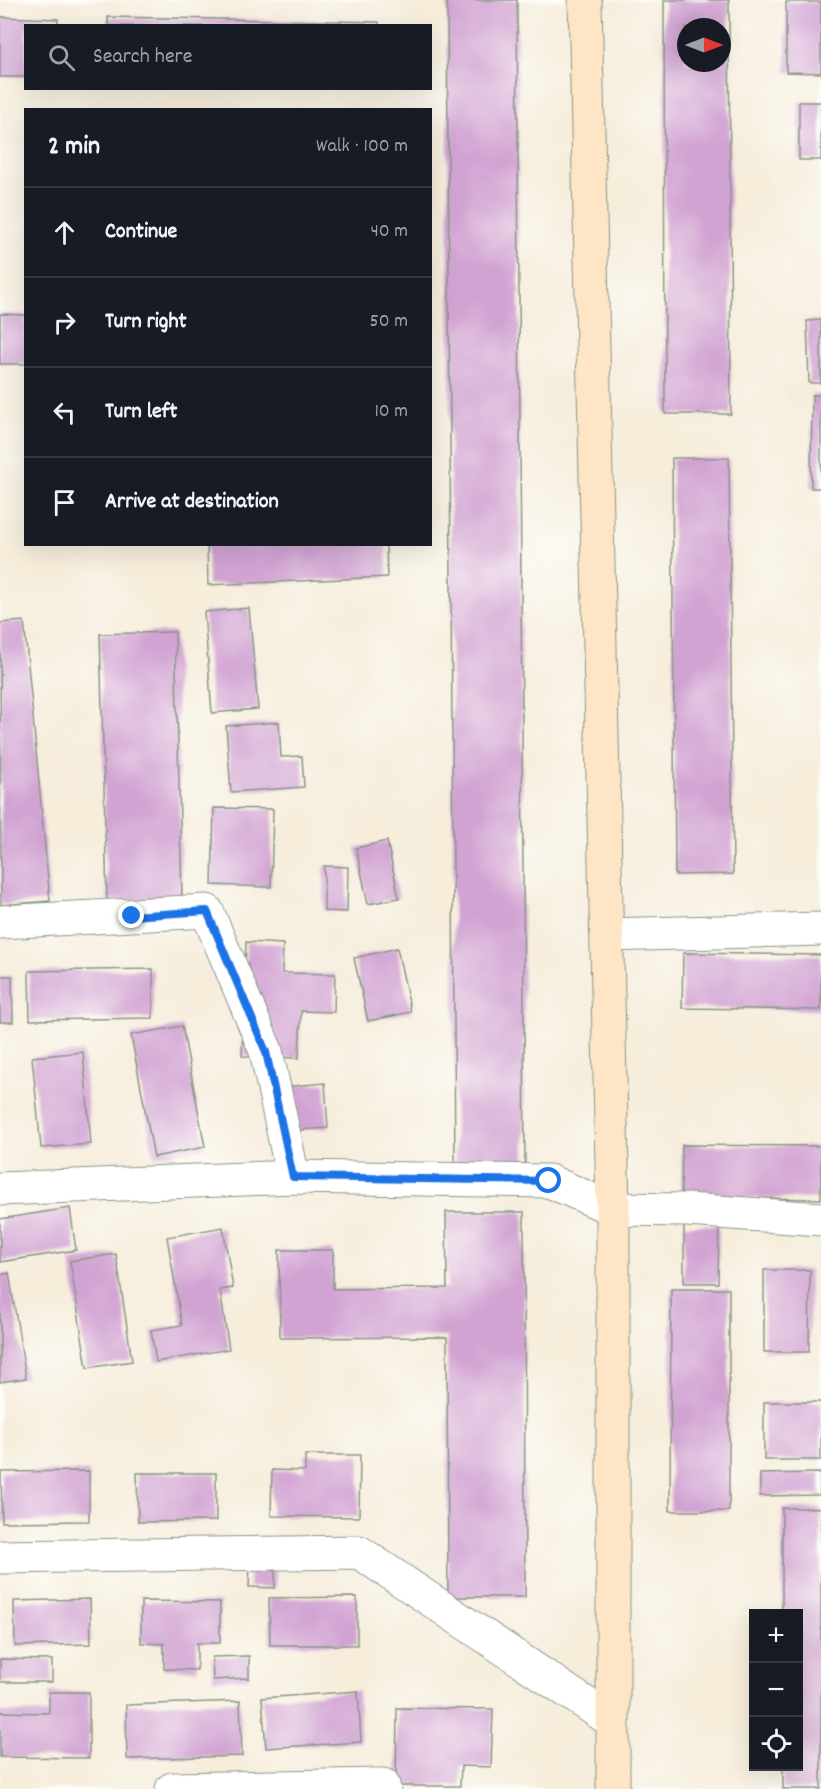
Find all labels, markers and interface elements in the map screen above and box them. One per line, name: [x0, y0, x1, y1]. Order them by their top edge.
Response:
north arrow: [677, 18, 731, 72]
search box: [24, 24, 432, 90]
icon: search: [45, 41, 78, 74]
text: Search here: [93, 42, 192, 73]
text: 2 min: [48, 129, 100, 166]
text: Walk · 100 m: [316, 133, 408, 161]
icon: ahead: [48, 216, 81, 249]
text: Continue: [105, 217, 177, 248]
text: 40 m: [370, 218, 408, 246]
icon: right: [48, 306, 81, 339]
text: Turn right: [105, 307, 187, 338]
text: 50 m: [370, 308, 408, 336]
icon: left: [48, 396, 81, 429]
text: Turn left: [105, 397, 177, 428]
text: 10 m: [374, 398, 408, 426]
icon: arrive: [48, 486, 81, 519]
text: Arrive at destination: [105, 487, 279, 518]
route end: [118, 902, 144, 928]
route start: [535, 1167, 561, 1193]
map controls: [749, 1609, 803, 1771]
button: +: [749, 1609, 803, 1663]
button: −: [749, 1663, 803, 1717]
button: locate: [749, 1717, 803, 1771]

